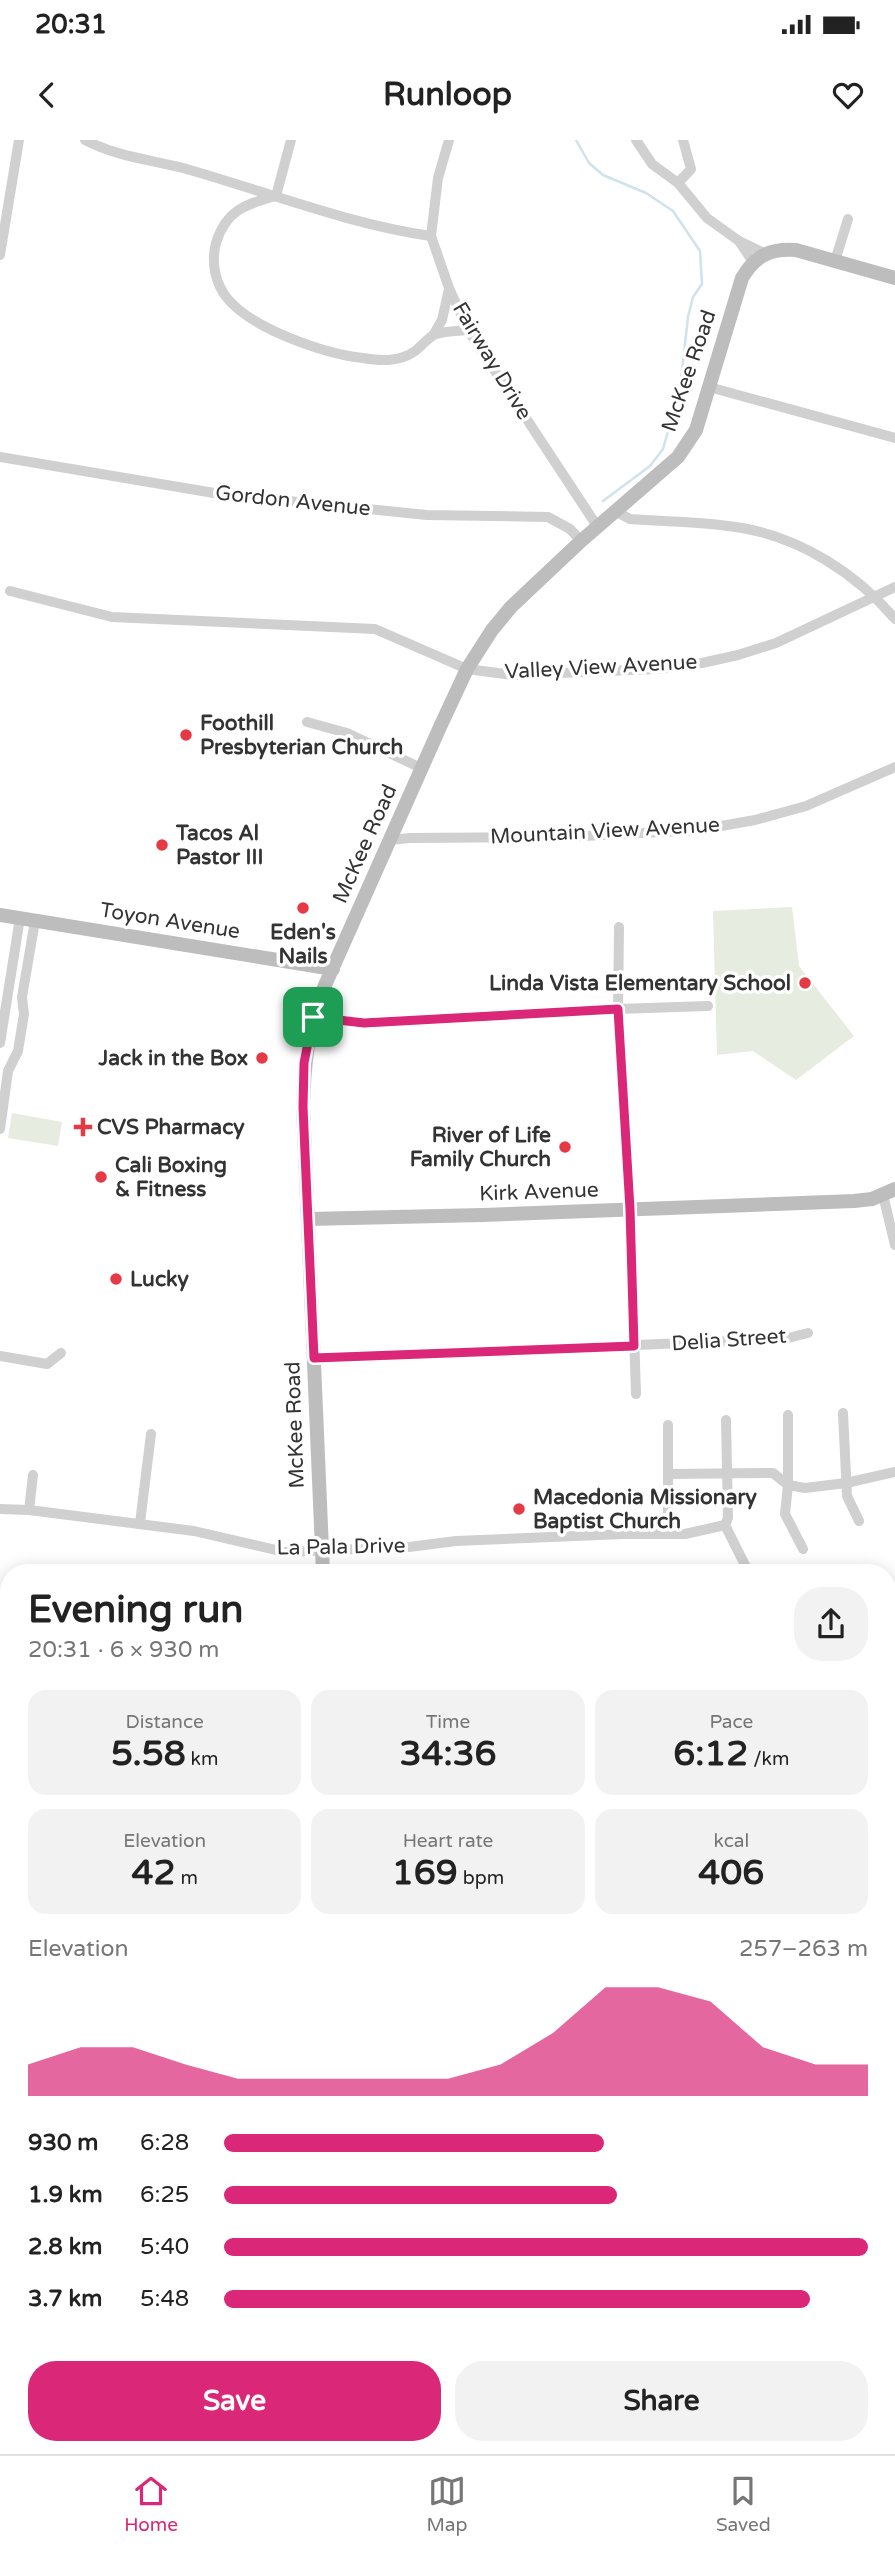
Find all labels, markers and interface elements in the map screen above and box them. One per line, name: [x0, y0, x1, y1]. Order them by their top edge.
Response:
text: 20:31: [35, 9, 107, 40]
icon: back: [28, 76, 66, 114]
text: Runloop: [383, 76, 512, 114]
icon: heart: [829, 76, 867, 114]
street label: Fairway Drive: [447, 298, 537, 424]
street label: McKee Road: [656, 307, 722, 435]
street label: Gordon Avenue: [214, 480, 372, 522]
street label: Valley View Avenue: [504, 649, 698, 685]
place label: Foothill Presbyterian Church: [200, 711, 403, 760]
marker: Foothill Presbyterian Church: [178, 727, 194, 743]
street label: McKee Road: [328, 781, 402, 907]
street label: Mountain View Avenue: [489, 812, 721, 850]
place label: Tacos Al Pastor III: [175, 821, 263, 870]
marker: Tacos Al Pastor III: [154, 837, 170, 853]
street label: Toyon Avenue: [98, 898, 242, 944]
marker: Eden's Nails: [295, 900, 311, 916]
place label: Eden's Nails: [270, 920, 336, 969]
place label: Linda Vista Elementary School: [489, 971, 791, 996]
marker: Linda Vista Elementary School: [797, 975, 813, 991]
pin: [283, 987, 343, 1047]
icon: arrive: [294, 998, 332, 1036]
place label: Jack in the Box: [97, 1046, 248, 1071]
marker: Jack in the Box: [254, 1050, 270, 1066]
place label: CVS Pharmacy: [97, 1115, 245, 1140]
marker: CVS Pharmacy: [75, 1119, 91, 1135]
place label: River of Life Family Church: [410, 1123, 551, 1172]
marker: River of Life Family Church: [557, 1139, 573, 1155]
place label: Cali Boxing & Fitness: [115, 1153, 227, 1202]
marker: Cali Boxing & Fitness: [93, 1169, 109, 1185]
street label: Kirk Avenue: [479, 1177, 599, 1207]
place label: Lucky: [130, 1267, 190, 1292]
marker: Lucky: [108, 1271, 124, 1287]
street label: Delia Street: [671, 1324, 787, 1356]
street label: McKee Road: [280, 1361, 310, 1489]
place label: Macedonia Missionary Baptist Church: [533, 1485, 757, 1534]
marker: Macedonia Missionary Baptist Church: [511, 1501, 527, 1517]
street label: La Pala Drive: [276, 1533, 406, 1561]
text: Evening run: [28, 1587, 243, 1633]
button: share: [794, 1587, 868, 1661]
text: 20:31 · 6 × 930 m: [28, 1636, 219, 1664]
text: Distance: [126, 1711, 204, 1733]
text: Time: [426, 1711, 470, 1733]
text: Pace: [709, 1711, 753, 1733]
text: 5.58: [111, 1733, 186, 1775]
text: 34:36: [399, 1733, 497, 1775]
text: 6:12: [673, 1733, 748, 1775]
text: km: [186, 1748, 218, 1770]
text: /km: [748, 1748, 789, 1770]
text: Elevation: [123, 1830, 206, 1852]
text: Heart rate: [403, 1830, 493, 1852]
text: kcal: [713, 1830, 749, 1852]
text: 42: [131, 1852, 175, 1894]
text: 169: [392, 1852, 458, 1894]
text: 406: [698, 1852, 764, 1894]
text: m: [175, 1867, 198, 1889]
text: bpm: [458, 1867, 504, 1889]
text: Elevation: [28, 1935, 129, 1963]
text: 257–263 m: [739, 1935, 868, 1963]
text: 930 m: [28, 2129, 98, 2157]
text: 6:28: [140, 2129, 189, 2157]
text: 1.9 km: [28, 2181, 103, 2209]
text: 6:25: [140, 2181, 189, 2209]
text: 2.8 km: [28, 2233, 102, 2261]
text: 5:40: [140, 2233, 189, 2261]
text: 3.7 km: [28, 2285, 102, 2313]
text: 5:48: [140, 2285, 189, 2313]
button: Save: [28, 2361, 441, 2441]
button: Share: [455, 2361, 868, 2441]
tab: Home: [124, 2472, 178, 2536]
tab: Map: [426, 2472, 467, 2536]
tab: Saved: [716, 2472, 771, 2536]

